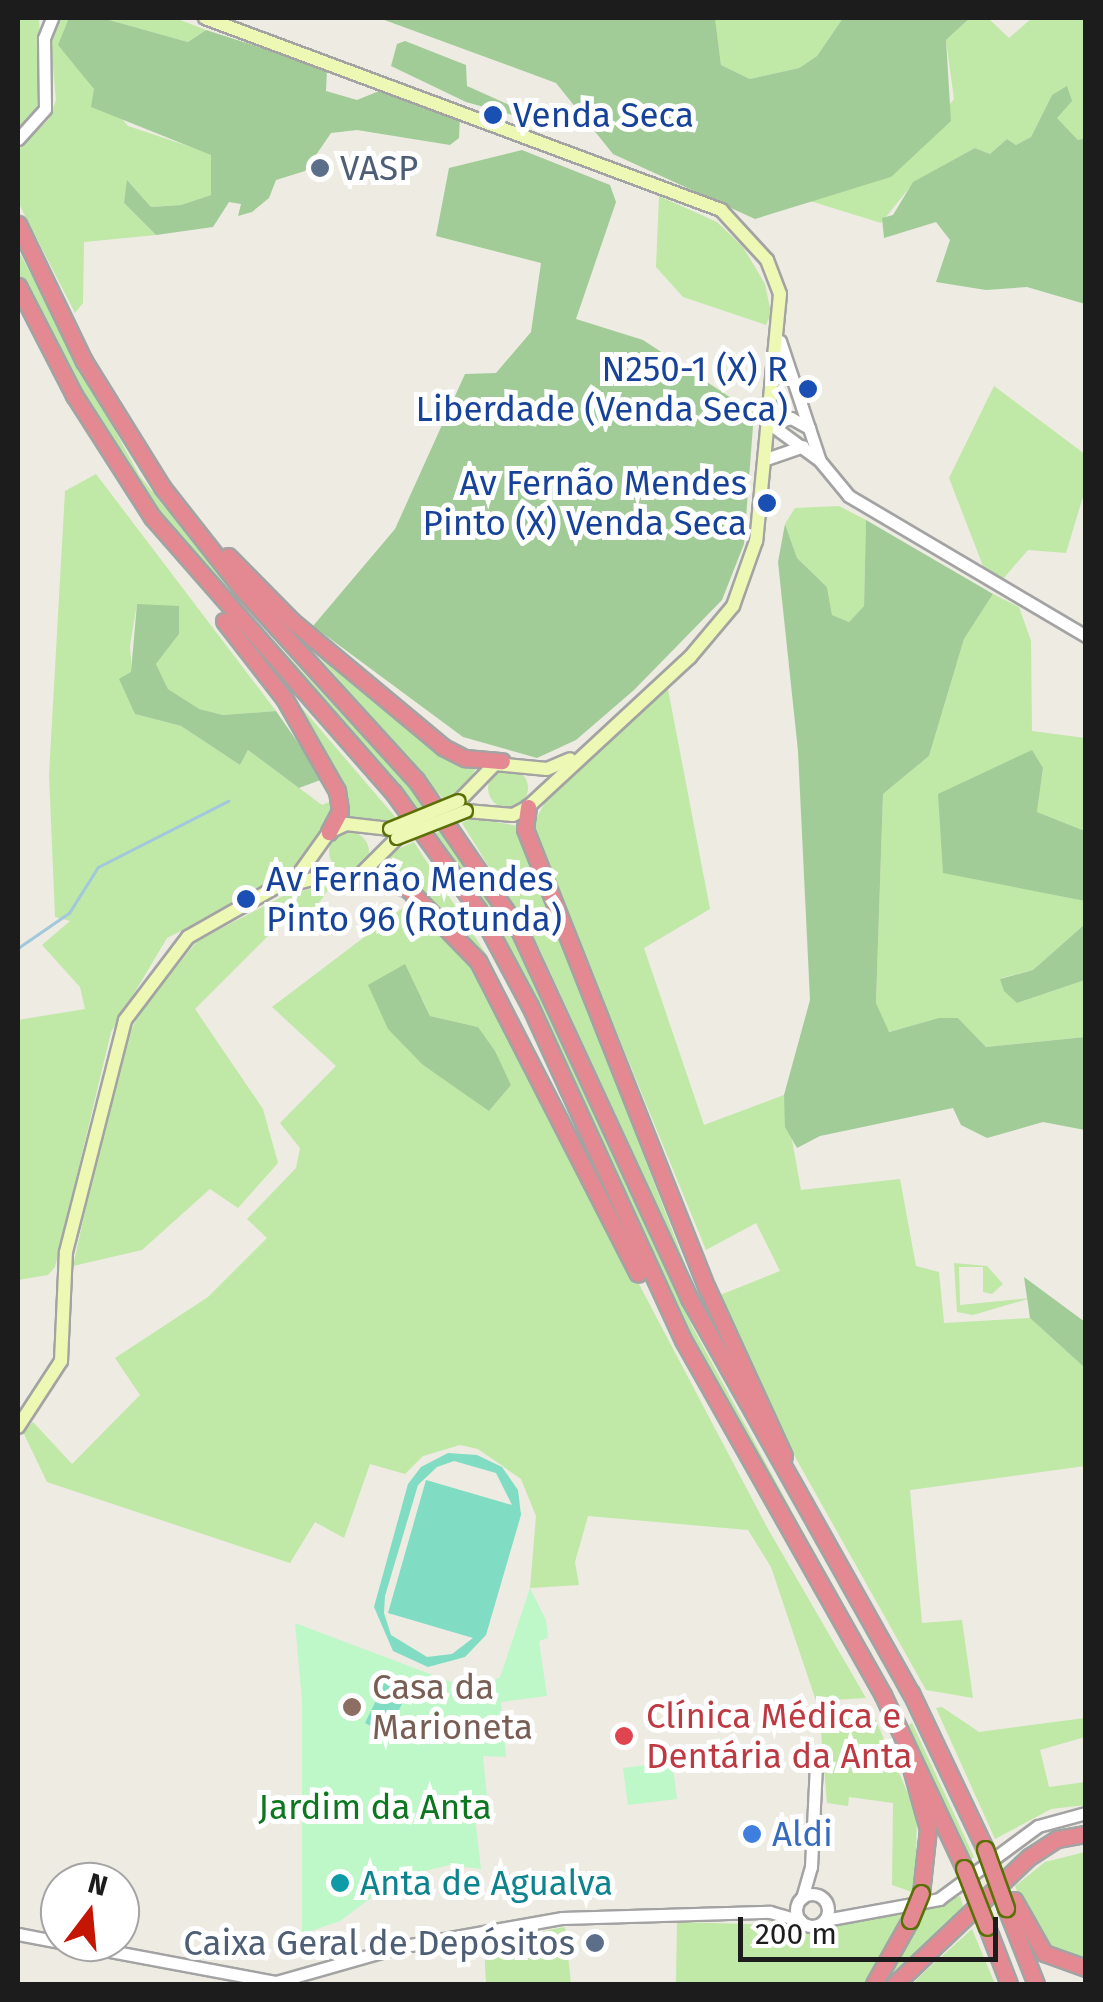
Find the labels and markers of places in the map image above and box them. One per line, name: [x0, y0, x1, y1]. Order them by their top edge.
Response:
place label: Venda Seca: [513, 94, 694, 136]
marker: Venda Seca: [482, 104, 504, 126]
place label: VASP: [340, 147, 418, 189]
marker: VASP: [309, 157, 331, 179]
place label: N250-1 (X) R Liberdade (Venda Seca): [415, 348, 788, 430]
marker: N250-1 (X) R Liberdade (Venda Seca): [797, 378, 819, 400]
place label: Av Fernão Mendes Pinto (X) Venda Seca: [423, 462, 747, 544]
marker: Av Fernão Mendes Pinto (X) Venda Seca: [756, 492, 778, 514]
place label: Av Fernão Mendes Pinto 96 (Rotunda): [266, 858, 562, 940]
marker: Av Fernão Mendes Pinto 96 (Rotunda): [235, 888, 257, 910]
place label: Casa da Marioneta: [372, 1666, 533, 1748]
place label: Clínica Médica e Dentária da Anta: [646, 1695, 912, 1777]
marker: Casa da Marioneta: [341, 1696, 363, 1718]
marker: Clínica Médica e Dentária da Anta: [611, 1723, 637, 1749]
place label: Aldi: [772, 1813, 833, 1855]
marker: Aldi: [741, 1823, 763, 1845]
place label: Anta de Agualva: [360, 1862, 613, 1904]
marker: Anta de Agualva: [329, 1872, 351, 1894]
place label: Caixa Geral de Depósitos: [183, 1922, 575, 1964]
marker: Caixa Geral de Depósitos: [584, 1932, 606, 1954]

